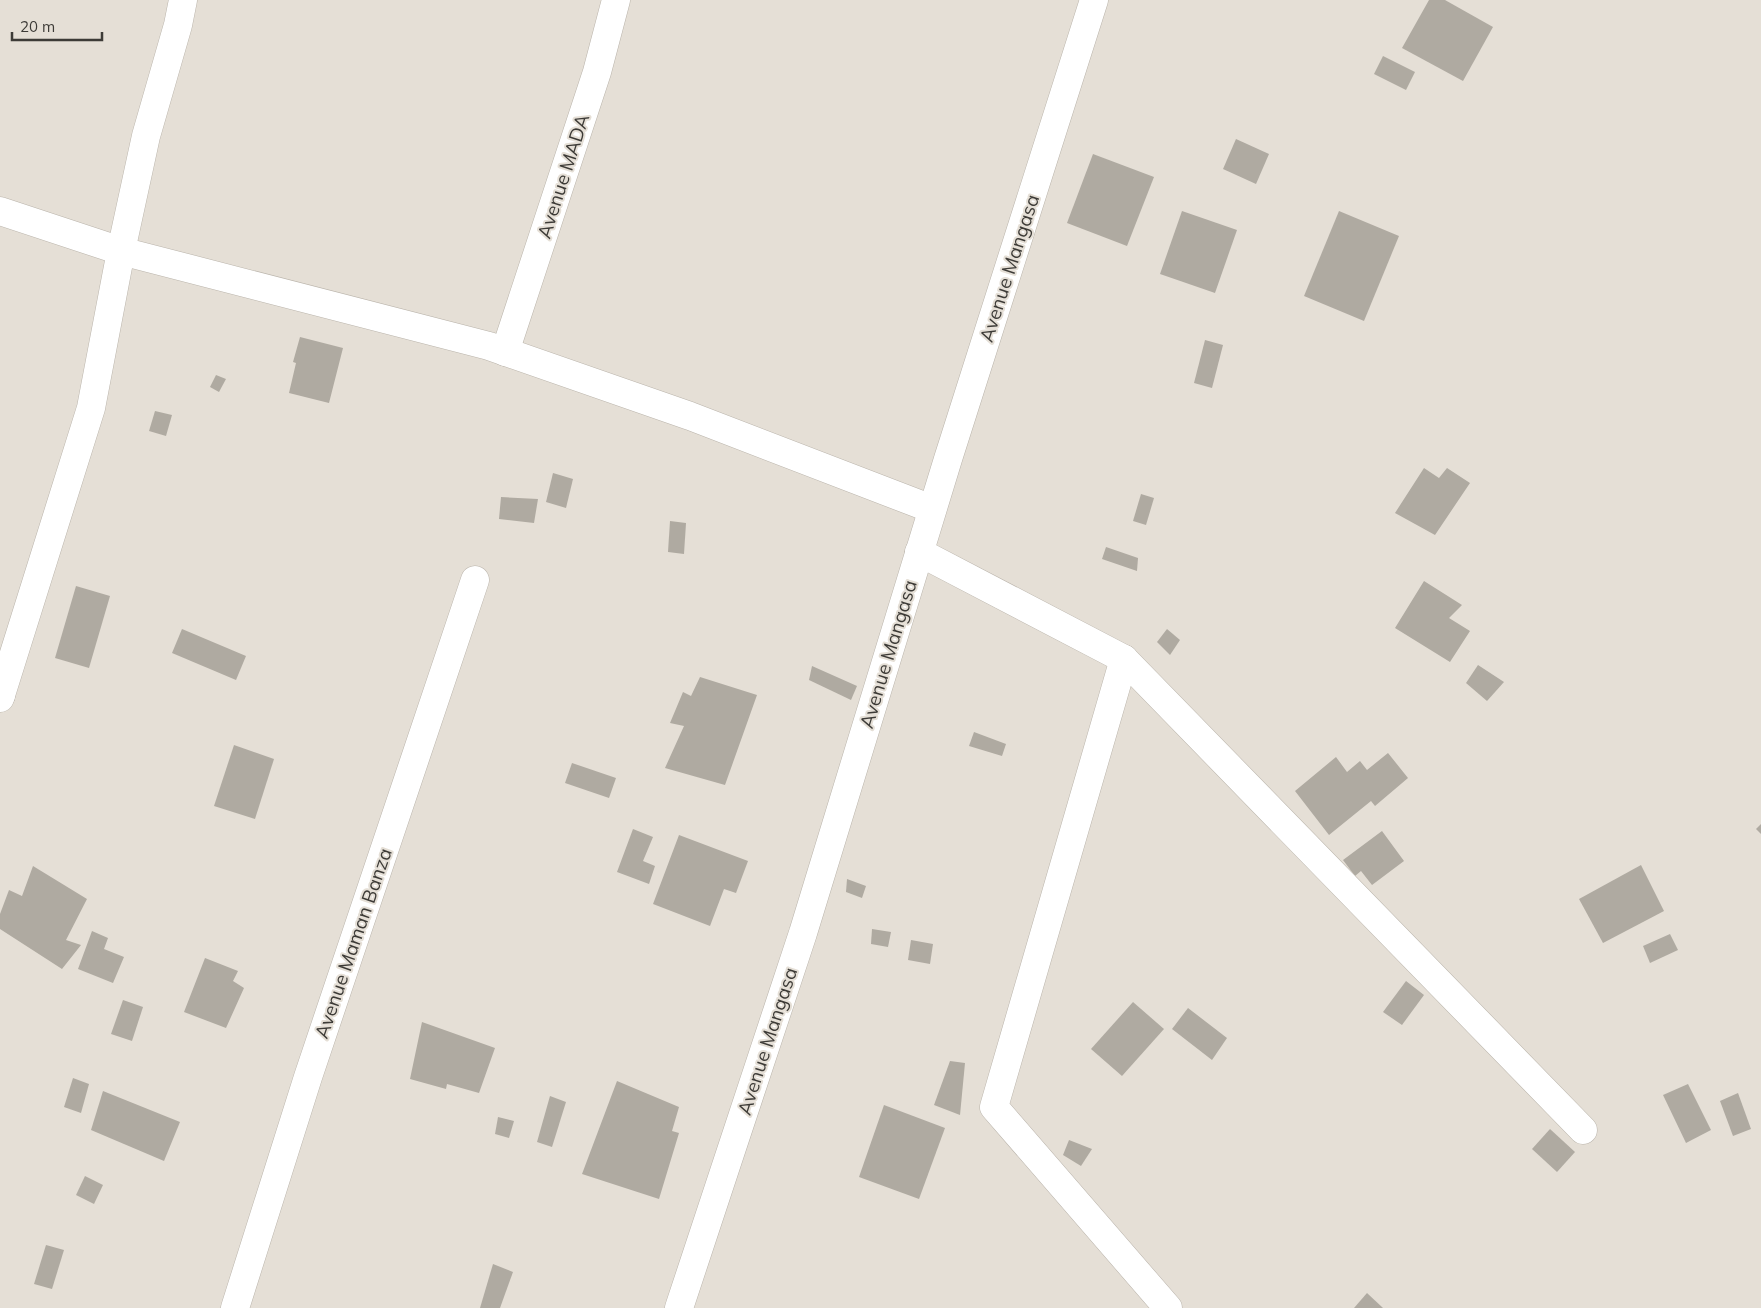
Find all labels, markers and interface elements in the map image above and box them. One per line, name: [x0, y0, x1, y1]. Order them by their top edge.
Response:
scale bar: [12, 10, 102, 42]
text: 20 m: [20, 17, 55, 36]
street label: Avenue MADA: [532, 111, 594, 241]
street label: Avenue Mangasa: [974, 191, 1044, 345]
street label: Avenue Mangasa: [854, 577, 922, 731]
street label: Avenue Maman Banza: [309, 845, 397, 1041]
street label: Avenue Mangasa: [732, 964, 802, 1118]

